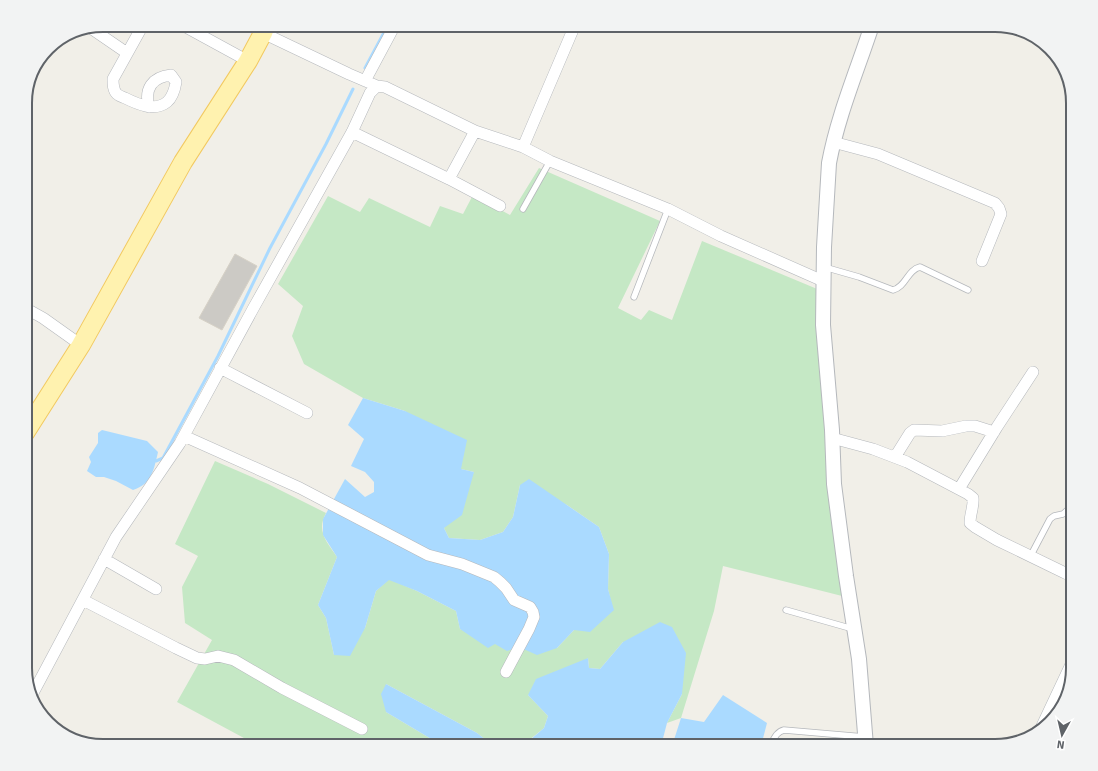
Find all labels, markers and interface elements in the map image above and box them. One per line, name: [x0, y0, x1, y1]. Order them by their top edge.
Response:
north arrow: [1042, 715, 1082, 755]
text: N: [1056, 737, 1065, 751]

